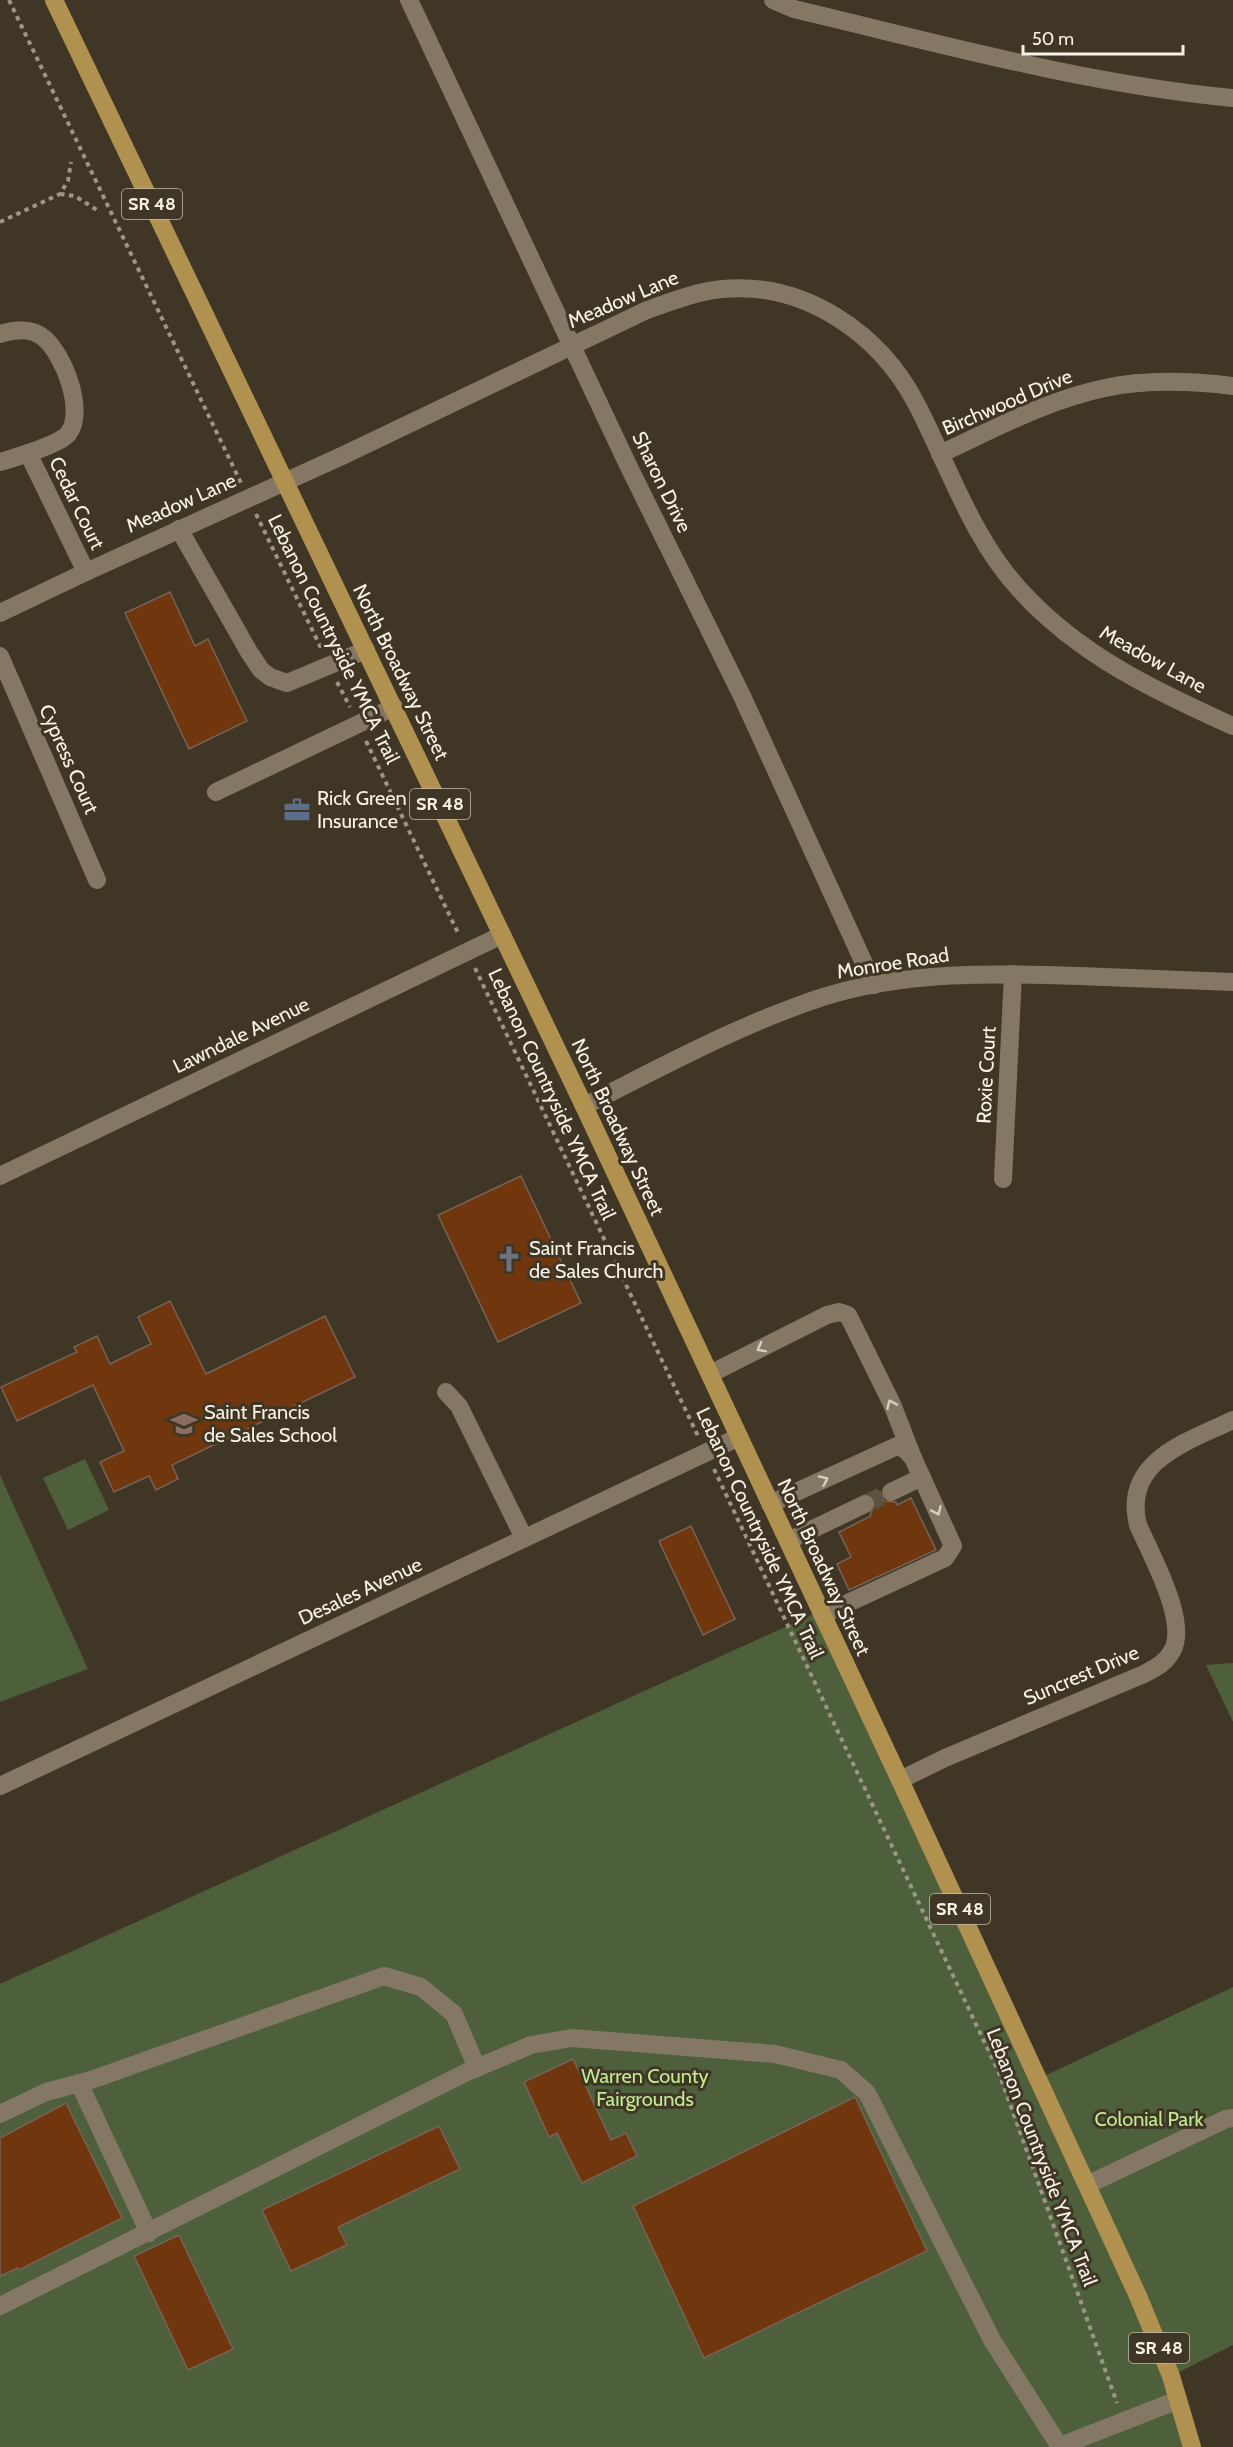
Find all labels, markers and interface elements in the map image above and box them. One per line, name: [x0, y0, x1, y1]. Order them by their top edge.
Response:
scale bar: [1023, 18, 1184, 56]
text: 50 m: [1032, 28, 1074, 50]
road number: SR 48: [122, 189, 182, 219]
street label: Meadow Lane: [564, 265, 682, 333]
street label: Birchwood Drive: [938, 364, 1076, 440]
street label: Sharon Drive: [627, 427, 697, 537]
street label: Cedar Court: [44, 453, 110, 554]
street label: Meadow Lane: [122, 468, 240, 538]
street label: Lebanon Countryside YMCA Trail: [263, 510, 405, 768]
street label: North Broadway Street: [348, 580, 454, 764]
street label: Meadow Lane: [1096, 620, 1210, 698]
street label: Cypress Court: [34, 701, 104, 818]
place label: Rick Green Insurance: [317, 786, 407, 833]
road number: SR 48: [410, 789, 470, 819]
office icon: Rick Green Insurance: [282, 795, 312, 825]
street label: Monroe Road: [835, 942, 951, 984]
street label: Lebanon Countryside YMCA Trail: [483, 965, 621, 1224]
street label: Lawndale Avenue: [169, 992, 313, 1078]
street label: Roxie Court: [971, 1026, 1001, 1124]
street label: North Broadway Street: [566, 1035, 670, 1219]
place label: Saint Francis de Sales Church: [529, 1236, 663, 1283]
church icon: Saint Francis de Sales Church: [494, 1244, 524, 1274]
one-way arrow: [756, 1341, 767, 1353]
one-way arrow: [887, 1399, 899, 1410]
place label: Saint Francis de Sales School: [204, 1400, 337, 1447]
street label: Lebanon Countryside YMCA Trail: [691, 1404, 829, 1663]
school or university icon: Saint Francis de Sales School: [169, 1409, 199, 1439]
street label: North Broadway Street: [772, 1475, 876, 1659]
one-way arrow: [817, 1475, 828, 1487]
one-way arrow: [930, 1505, 942, 1516]
street label: Desales Avenue: [294, 1552, 426, 1630]
street label: Suncrest Drive: [1020, 1640, 1142, 1710]
road number: SR 48: [930, 1894, 990, 1924]
street label: Lebanon Countryside YMCA Trail: [982, 2025, 1102, 2290]
park label: Warren County Fairgrounds: [581, 2064, 709, 2111]
park label: Colonial Park: [1095, 2107, 1204, 2131]
road number: SR 48: [1129, 2333, 1189, 2363]

